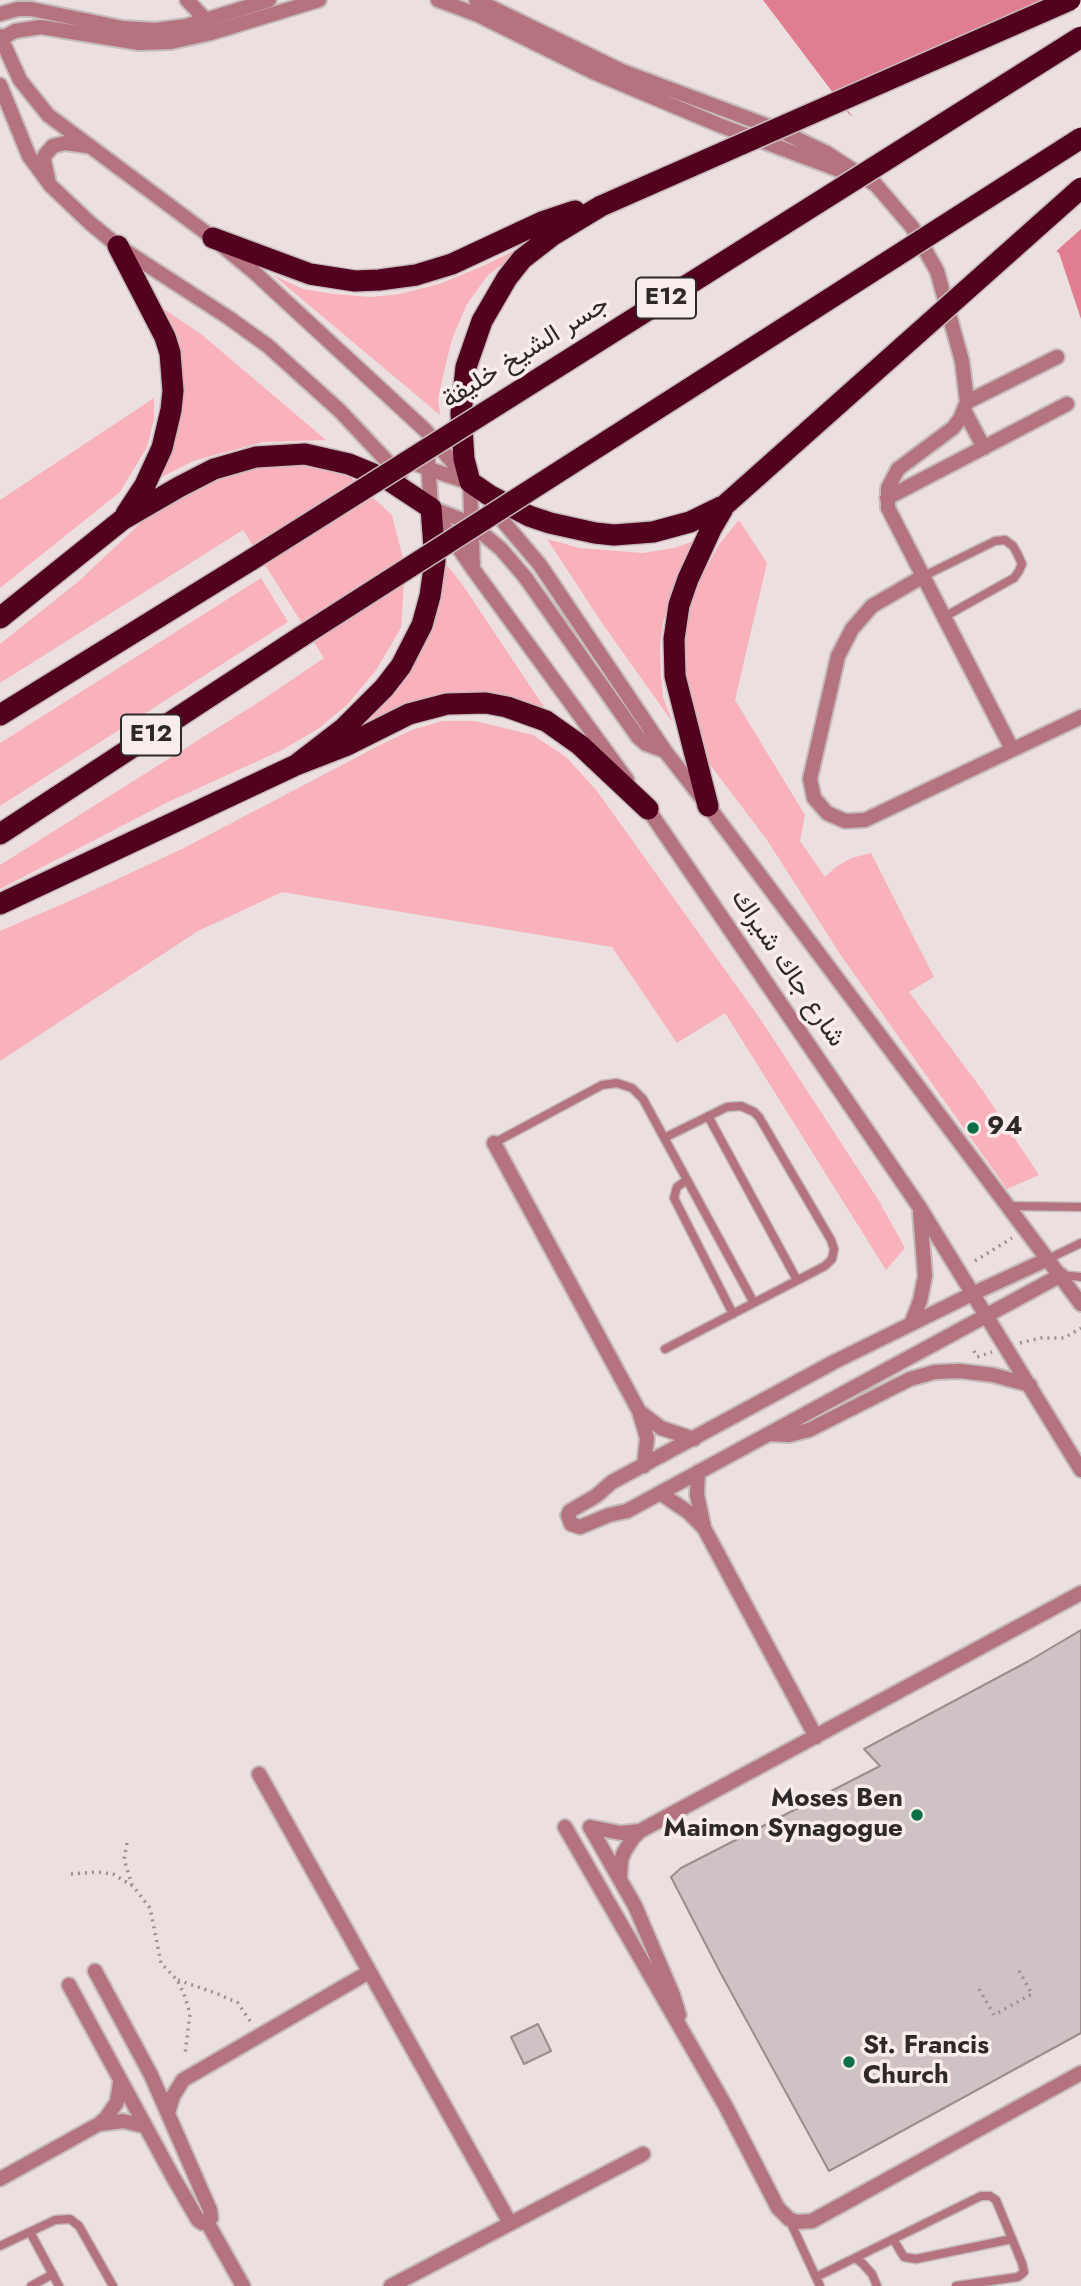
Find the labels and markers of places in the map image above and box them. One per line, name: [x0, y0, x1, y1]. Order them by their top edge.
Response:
place label: 94: [987, 1112, 1023, 1144]
marker: 94: [965, 1120, 981, 1136]
place label: Moses Ben Maimon Synagogue: [664, 1784, 903, 1846]
marker: Moses Ben Maimon Synagogue: [909, 1807, 925, 1823]
place label: St. Francis Church: [863, 2031, 989, 2092]
marker: St. Francis Church: [841, 2054, 857, 2070]

